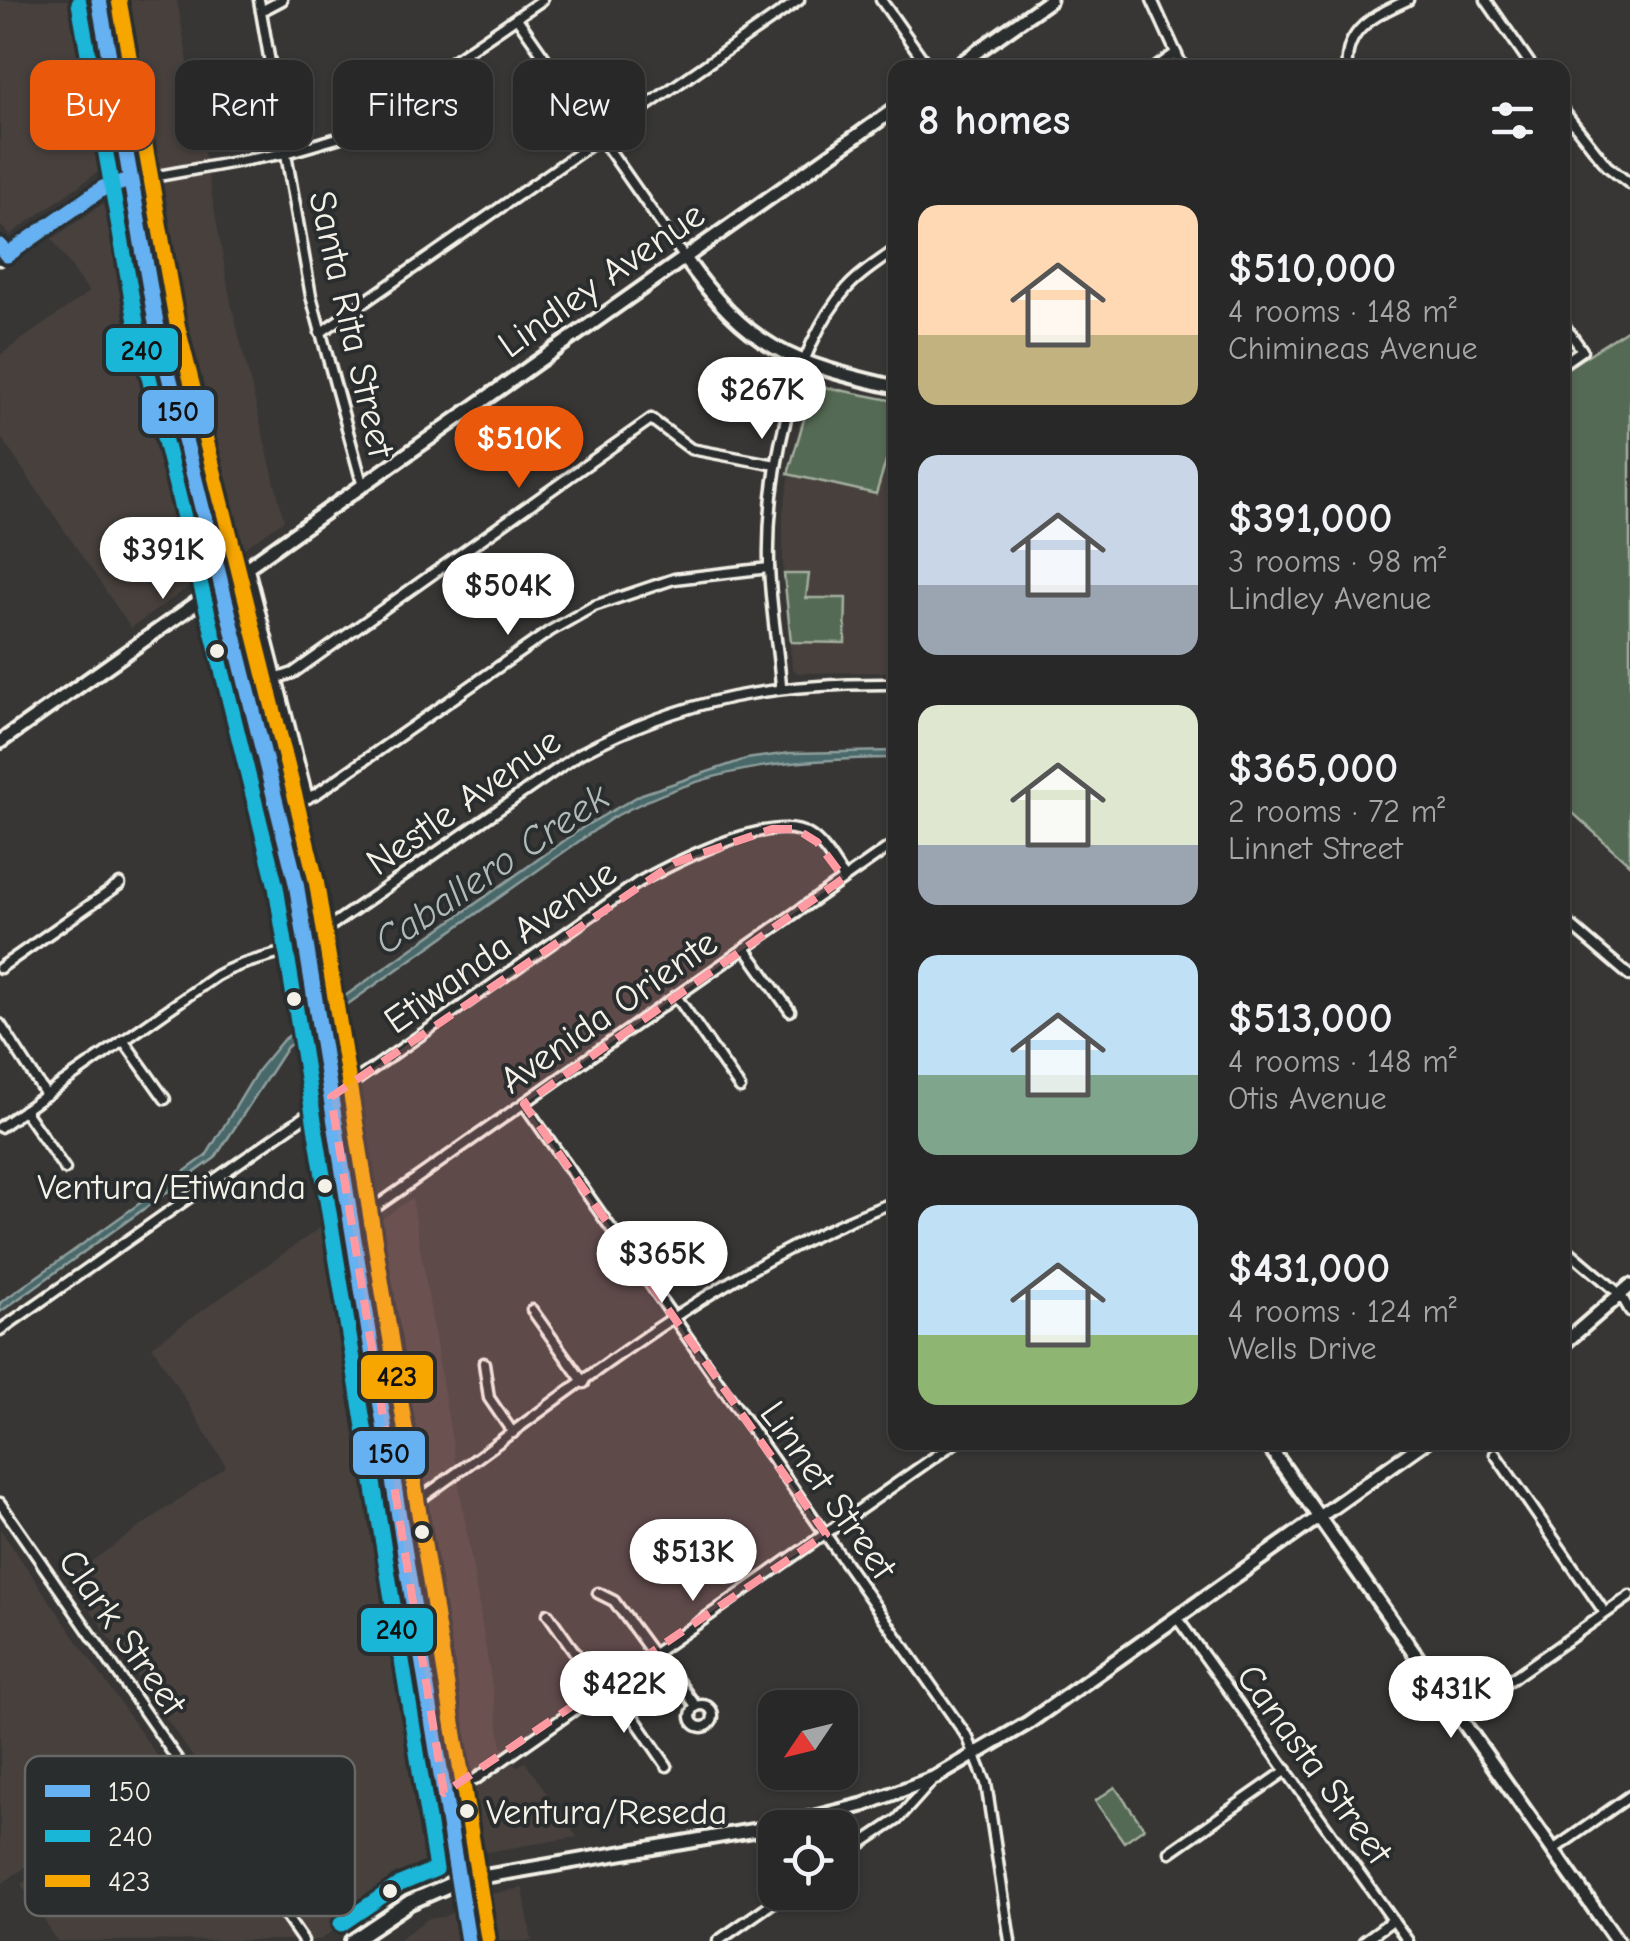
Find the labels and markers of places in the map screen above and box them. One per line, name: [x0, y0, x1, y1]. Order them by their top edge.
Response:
pin: $267K: [692, 357, 832, 442]
pin: $510K: [449, 406, 589, 491]
pin: $391K: [93, 517, 233, 602]
pin: $504K: [438, 553, 578, 638]
unlabelled marker: [207, 641, 227, 661]
unlabelled marker: [284, 989, 304, 1009]
place label: Ventura/Etiwanda: [37, 1167, 306, 1208]
marker: Ventura/Etiwanda: [315, 1176, 335, 1196]
pin: $365K: [592, 1221, 732, 1306]
pin: $513K: [623, 1519, 763, 1604]
unlabelled marker: [412, 1522, 432, 1542]
pin: $422K: [554, 1651, 694, 1736]
pin: $431K: [1381, 1656, 1521, 1741]
place label: Ventura/Reseda: [486, 1792, 727, 1833]
marker: Ventura/Reseda: [457, 1801, 477, 1821]
unlabelled marker: [380, 1881, 400, 1901]

